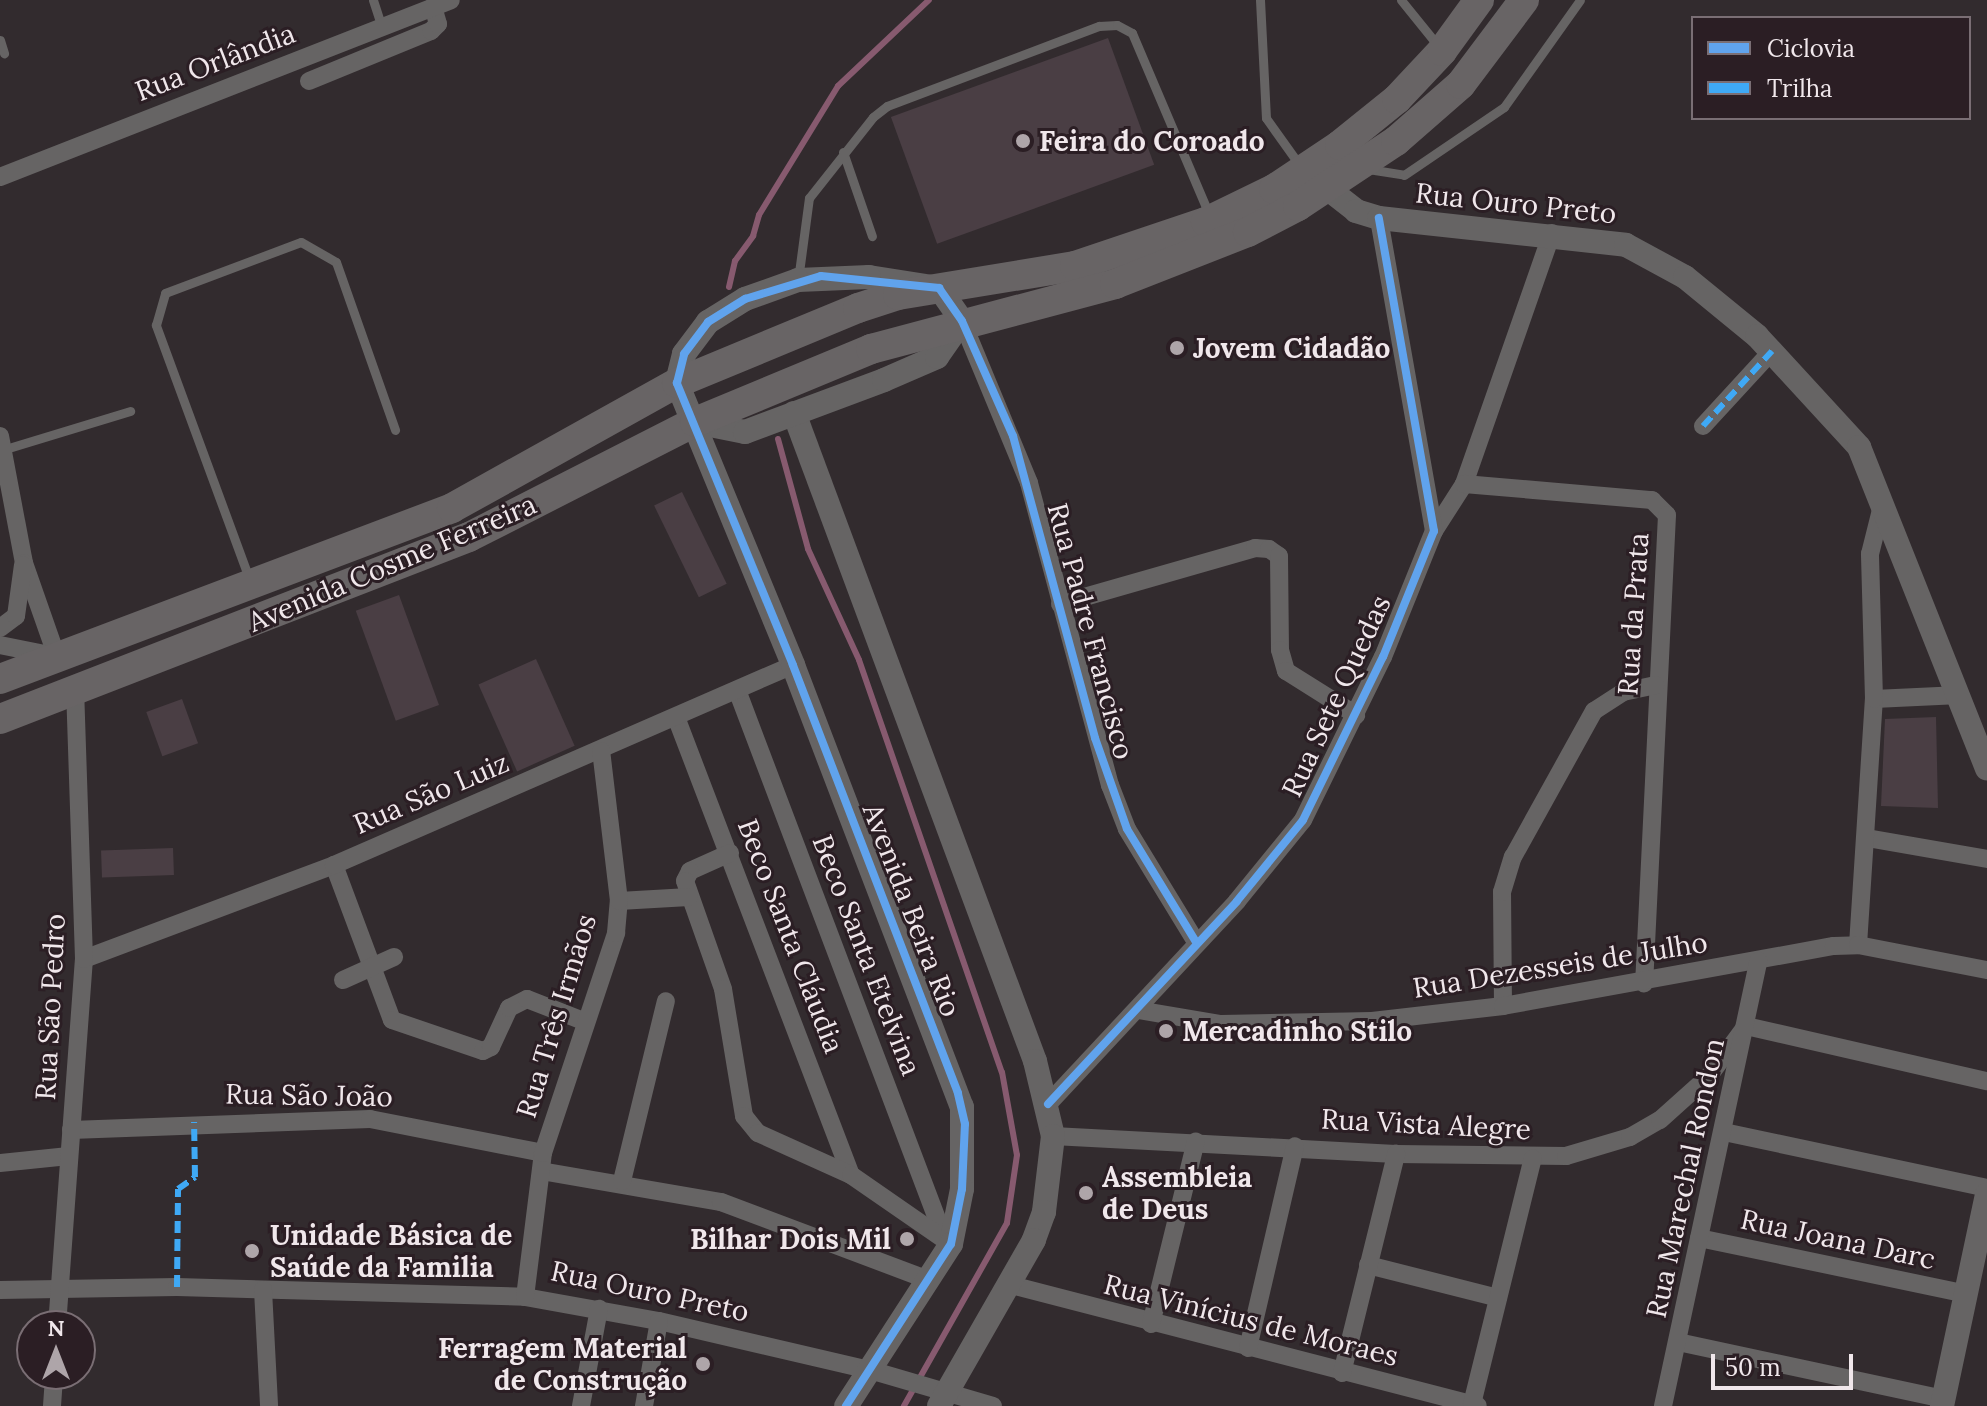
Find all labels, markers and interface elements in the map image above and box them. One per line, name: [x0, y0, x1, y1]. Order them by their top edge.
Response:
street label: Rua Orlândia: [130, 16, 300, 108]
legend: [1691, 16, 1971, 120]
text: Ciclovia: [1767, 33, 1855, 64]
text: Trilha: [1767, 73, 1832, 104]
place label: Feira do Coroado: [1039, 124, 1265, 158]
marker: Feira do Coroado: [1014, 132, 1032, 150]
street label: Rua Ouro Preto: [1414, 176, 1618, 230]
place label: Jovem Cidadão: [1193, 331, 1390, 365]
marker: Jovem Cidadão: [1168, 339, 1186, 357]
street label: Avenida Cosme Ferreira: [243, 487, 541, 639]
street label: Rua Padre Francisco: [1041, 499, 1141, 763]
street label: Rua da Prata: [1611, 531, 1655, 697]
street label: Rua Sete Quedas: [1275, 590, 1397, 802]
street label: Rua São Luiz: [348, 745, 514, 841]
street label: Avenida Beira Rio: [856, 799, 968, 1021]
street label: Beco Santa Cláudia: [731, 814, 851, 1058]
street label: Beco Santa Etelvina: [806, 830, 928, 1080]
street label: Rua Três Irmãos: [509, 910, 603, 1122]
street label: Rua São Pedro: [28, 913, 72, 1101]
street label: Rua Dezesseis de Julho: [1410, 925, 1710, 1005]
place label: Mercadinho Stilo: [1182, 1014, 1412, 1048]
marker: Mercadinho Stilo: [1157, 1022, 1175, 1040]
street label: Rua Marechal Rondon: [1639, 1035, 1731, 1321]
street label: Rua São João: [225, 1077, 393, 1113]
street label: Rua Vista Alegre: [1320, 1102, 1532, 1146]
place label: Assembleia de Deus: [1102, 1160, 1252, 1226]
marker: Assembleia de Deus: [1077, 1184, 1095, 1202]
street label: Rua Joana Darc: [1738, 1202, 1938, 1276]
place label: Unidade Básica de Saúde da Familia: [270, 1218, 512, 1284]
place label: Bilhar Dois Mil: [690, 1222, 891, 1256]
marker: Bilhar Dois Mil: [898, 1230, 916, 1248]
marker: Unidade Básica de Saúde da Familia: [241, 1240, 263, 1262]
street label: Rua Ouro Preto: [548, 1254, 752, 1328]
street label: Rua Vinícius de Moraes: [1100, 1267, 1402, 1373]
north arrow: [16, 1310, 96, 1390]
text: N: [47, 1314, 65, 1342]
place label: Ferragem Material de Construção: [438, 1331, 687, 1397]
scale bar: [1715, 1338, 1857, 1388]
text: 50 m: [1725, 1352, 1781, 1383]
marker: Ferragem Material de Construção: [694, 1355, 712, 1373]

